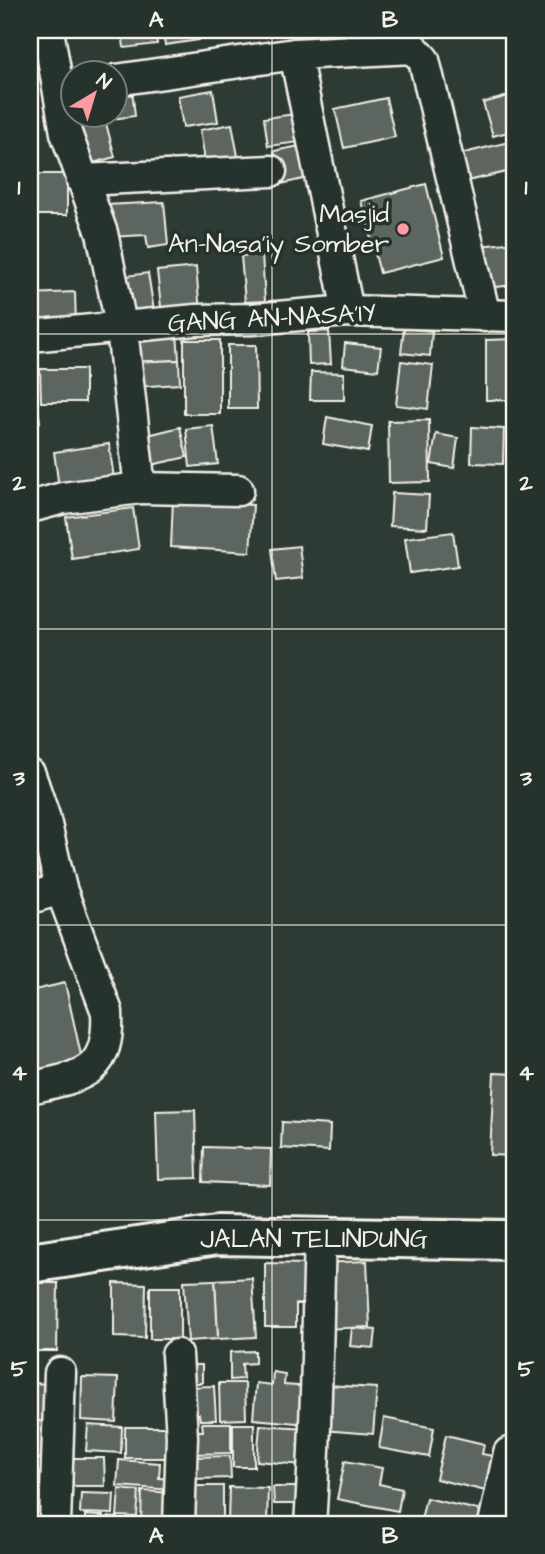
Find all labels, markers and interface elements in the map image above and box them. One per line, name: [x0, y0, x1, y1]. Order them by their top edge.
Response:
text: A: [149, 4, 164, 36]
text: B: [382, 4, 399, 36]
north arrow: [60, 60, 130, 130]
text: N: [91, 67, 117, 96]
text: 1: [18, 171, 21, 203]
text: 1: [525, 171, 528, 203]
place label: Masjid An-Nasa'iy Somber: [168, 196, 389, 264]
marker: Masjid An-Nasa'iy Somber: [395, 221, 411, 237]
street label: GANG AN-NASA'IY: [167, 295, 377, 341]
text: 2: [11, 467, 26, 499]
text: 2: [518, 467, 533, 499]
text: 3: [12, 762, 25, 794]
text: 3: [519, 762, 532, 794]
text: 4: [11, 1057, 27, 1089]
text: 4: [518, 1057, 534, 1089]
street label: JALAN TELINDUNG: [200, 1221, 428, 1257]
text: 5: [11, 1353, 28, 1385]
text: 5: [518, 1353, 535, 1385]
text: A: [149, 1520, 164, 1552]
text: B: [382, 1520, 399, 1552]

